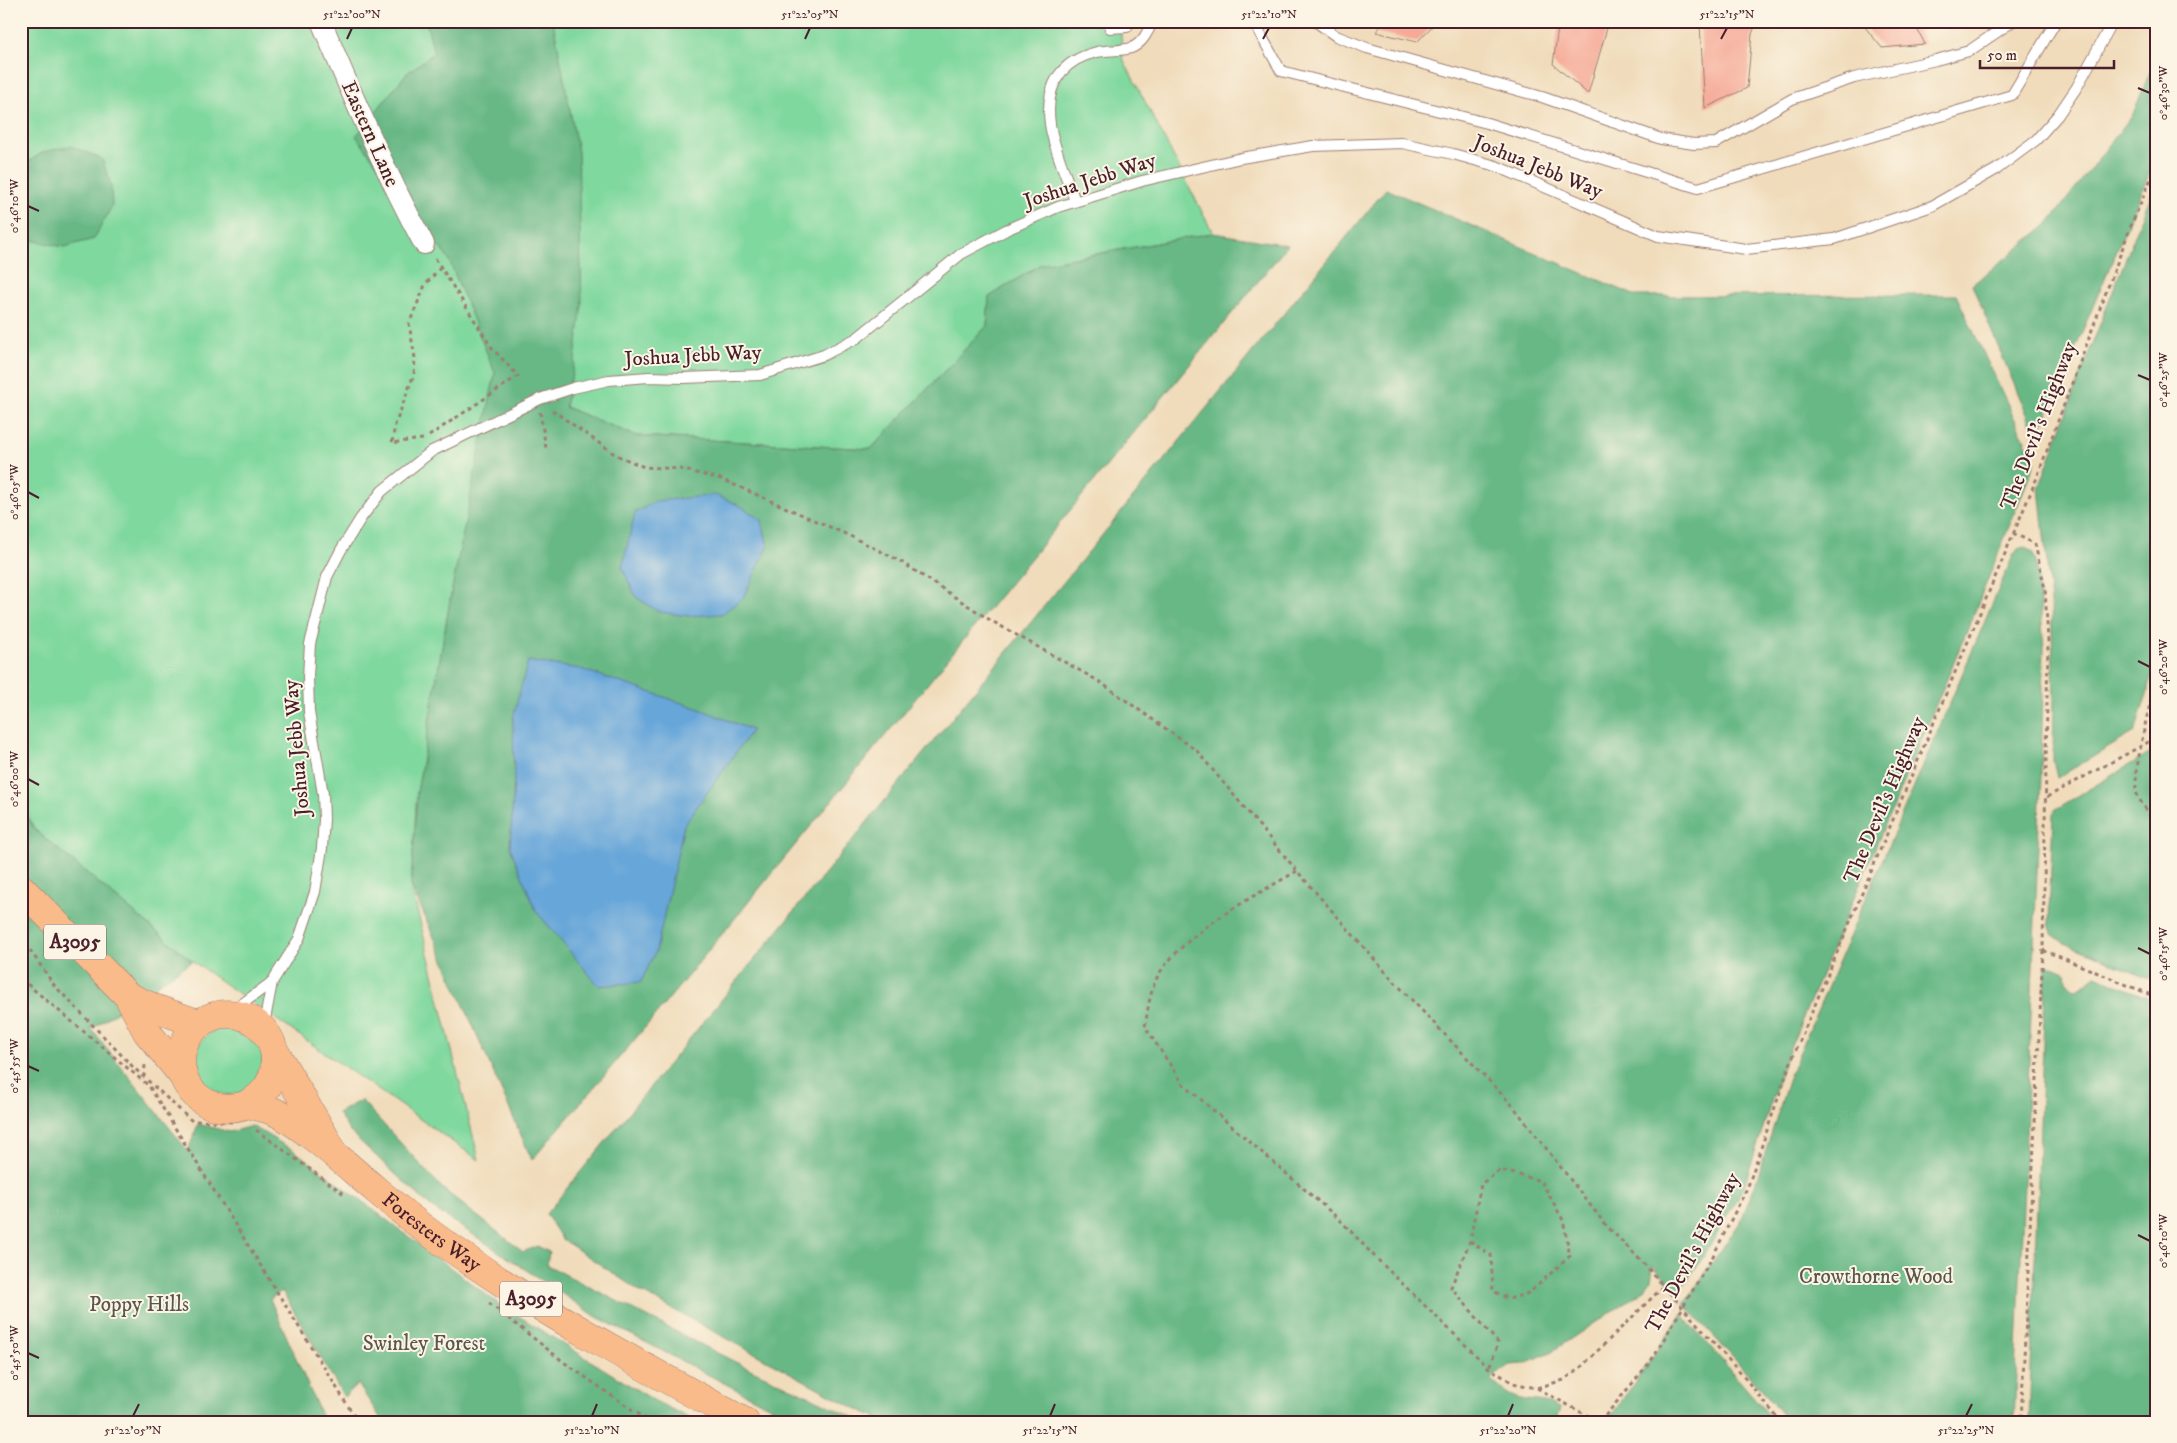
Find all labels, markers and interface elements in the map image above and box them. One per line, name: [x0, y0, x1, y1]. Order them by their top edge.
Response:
text: 51°22'00"N: [323, 7, 381, 22]
text: 51°22'05"N: [781, 7, 839, 22]
text: 51°22'10"N: [1241, 7, 1297, 22]
text: 51°22'15"N: [1699, 7, 1755, 22]
scale bar: [1980, 38, 2113, 70]
text: 50 m: [1987, 46, 2017, 65]
text: 0°46'30"W: [2156, 65, 2171, 120]
street label: Eastern Lane: [335, 77, 405, 191]
street label: Joshua Jebb Way: [1468, 128, 1607, 205]
street label: Joshua Jebb Way: [1019, 147, 1160, 215]
text: 0°46'10"W: [7, 178, 22, 233]
street label: The Devil's Highway: [1995, 337, 2083, 514]
street label: Joshua Jebb Way: [622, 339, 763, 373]
text: 0°46'25"W: [2156, 351, 2171, 408]
text: 0°46'05"W: [7, 463, 22, 520]
text: 0°46'20"W: [2156, 638, 2171, 695]
street label: Joshua Jebb Way: [278, 677, 316, 819]
street label: The Devil's Highway: [1838, 712, 1932, 887]
text: 0°46'00"W: [7, 750, 22, 807]
road number: A3095: [44, 924, 106, 960]
text: 0°46'15"W: [2156, 926, 2171, 981]
text: 0°45'55"W: [7, 1037, 22, 1094]
street label: The Devil's Highway: [1640, 1167, 1747, 1338]
street label: Foresters Way: [376, 1187, 487, 1278]
text: 0°46'10"W: [2156, 1213, 2171, 1268]
park label: Crowthorne Wood: [1799, 1264, 1954, 1290]
road number: A3095: [500, 1282, 562, 1316]
park label: Poppy Hills: [89, 1292, 189, 1318]
text: 0°45'50"W: [7, 1324, 22, 1381]
park label: Swinley Forest: [363, 1331, 486, 1357]
text: 51°22'05"N: [104, 1423, 162, 1438]
text: 51°22'10"N: [564, 1423, 620, 1438]
text: 51°22'15"N: [1022, 1423, 1078, 1438]
text: 51°22'20"N: [1479, 1423, 1537, 1438]
text: 51°22'25"N: [1938, 1423, 1994, 1438]

